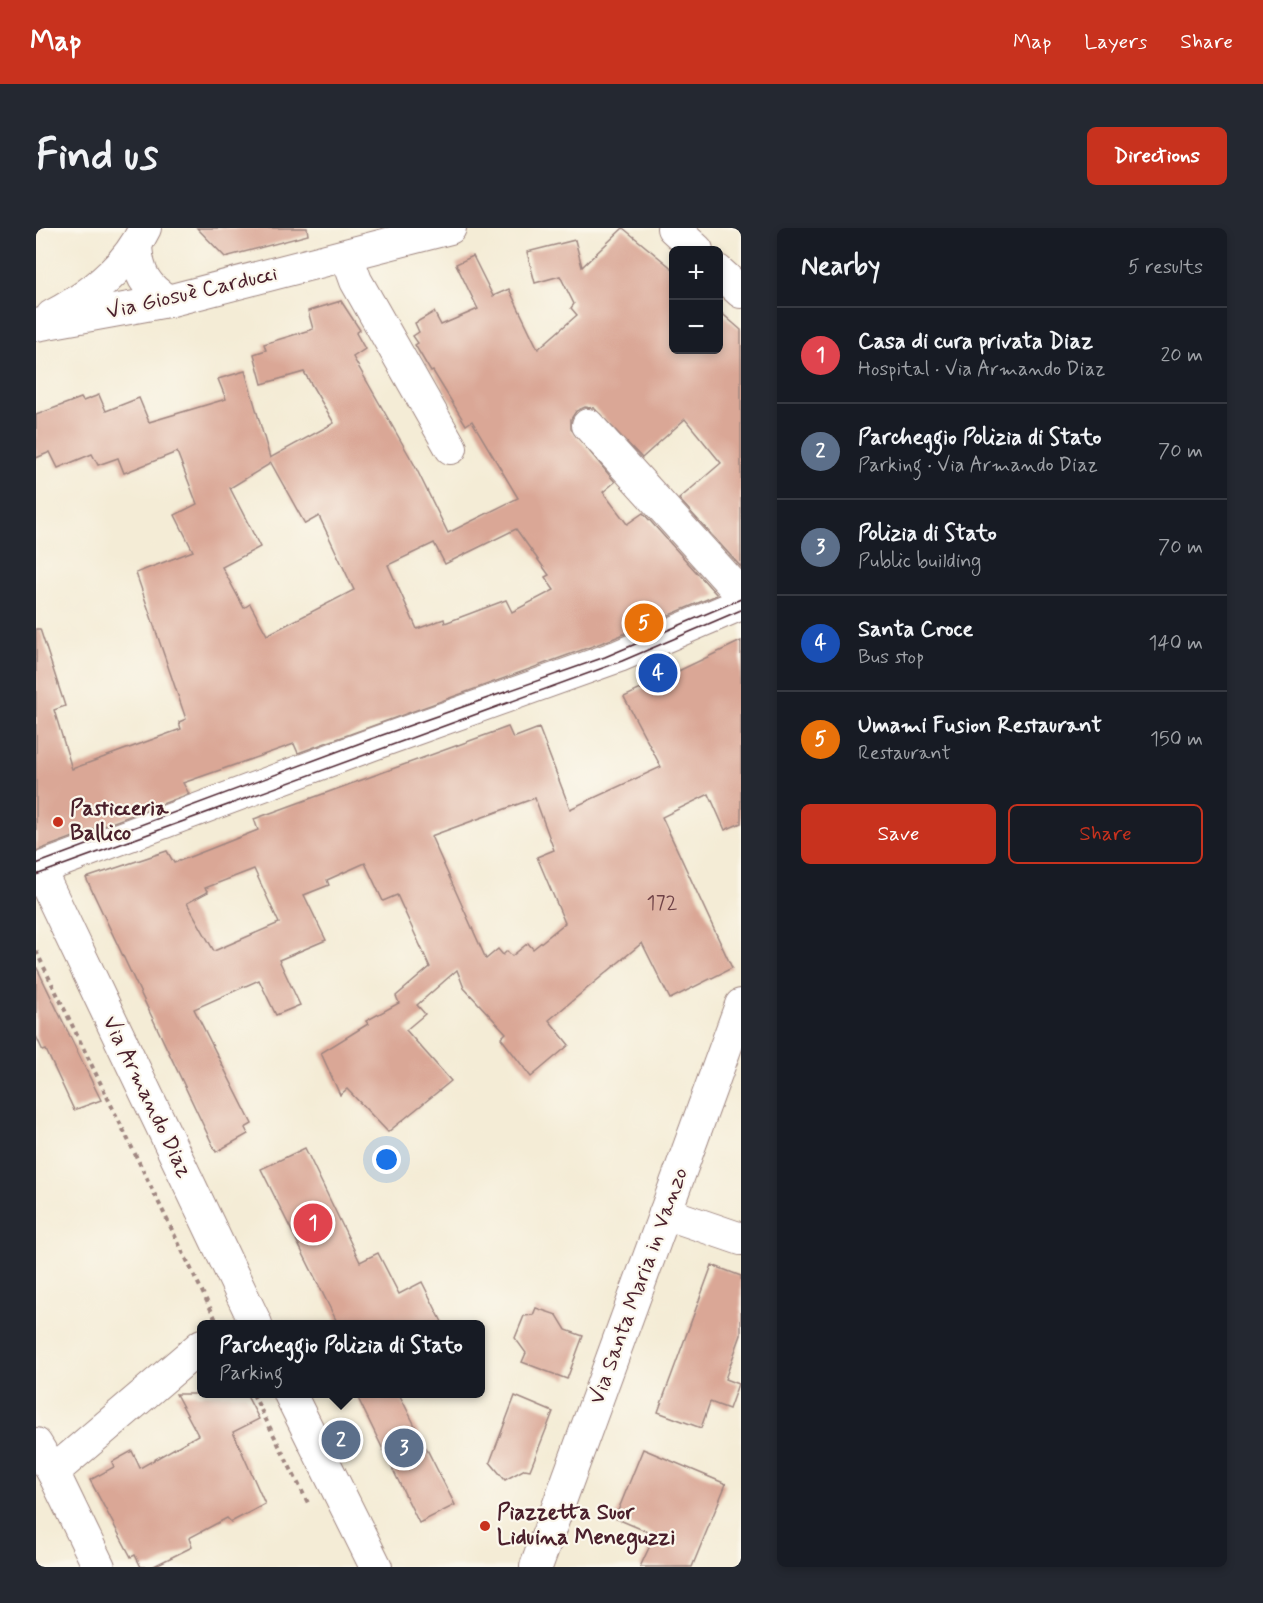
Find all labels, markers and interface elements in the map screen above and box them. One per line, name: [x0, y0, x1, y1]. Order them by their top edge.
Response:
text: Map: [30, 24, 81, 61]
text: Map: [1013, 28, 1051, 56]
text: Layers: [1084, 28, 1147, 56]
text: Share: [1180, 28, 1233, 56]
button: Directions: [1087, 127, 1227, 185]
text: Find us: [36, 129, 158, 184]
map controls: [669, 246, 723, 354]
button: +: [669, 246, 723, 300]
text: Nearby: [801, 250, 880, 284]
text: 5 results: [1128, 254, 1203, 281]
street label: Via Giosuè Carducci: [104, 260, 280, 326]
button: −: [669, 300, 723, 354]
text: Casa di cura privata Diaz: [858, 328, 1093, 356]
text: 1: [816, 342, 825, 369]
text: 20 m: [1160, 342, 1203, 369]
text: Hospital · Via Armando Diaz: [858, 356, 1105, 383]
text: Parcheggio Polizia di Stato: [858, 424, 1101, 452]
text: 2: [816, 438, 825, 465]
text: 70 m: [1158, 438, 1203, 465]
text: Parking · Via Armando Diaz: [858, 452, 1098, 479]
text: Polizia di Stato: [858, 520, 997, 548]
text: 3: [816, 534, 825, 561]
text: 70 m: [1158, 534, 1203, 561]
text: Public building: [858, 548, 981, 575]
pin: 5: [624, 600, 664, 646]
text: Santa Croce: [858, 616, 973, 644]
text: 4: [815, 630, 826, 657]
text: 140 m: [1149, 630, 1203, 657]
text: Bus stop: [858, 644, 924, 671]
pin: 4: [638, 650, 678, 696]
text: Umami Fusion Restaurant: [858, 712, 1102, 740]
text: 5: [815, 726, 827, 753]
text: 150 m: [1150, 726, 1203, 753]
text: Restaurant: [858, 740, 951, 767]
place label: Pasticceria Ballico: [70, 795, 169, 848]
button: Save: [801, 804, 996, 864]
button: Share: [1008, 804, 1203, 864]
marker: Pasticceria Ballico: [51, 815, 65, 829]
house number: 172: [647, 890, 678, 917]
street label: Via Armando Diaz: [96, 1011, 198, 1183]
your location: [372, 1145, 401, 1174]
street label: Via Santa Maria in Vanzo: [583, 1164, 695, 1408]
pin: 1: [294, 1200, 332, 1246]
popup: [197, 1320, 485, 1398]
text: Parcheggio Polizia di Stato: [219, 1332, 463, 1360]
text: Parking: [219, 1360, 283, 1387]
pin: 2: [322, 1418, 360, 1462]
pin: 3: [384, 1426, 424, 1470]
place label: Piazzetta Suor Liduina Meneguzzi: [497, 1499, 675, 1555]
marker: Piazzetta Suor Liduina Meneguzzi: [478, 1519, 492, 1533]

